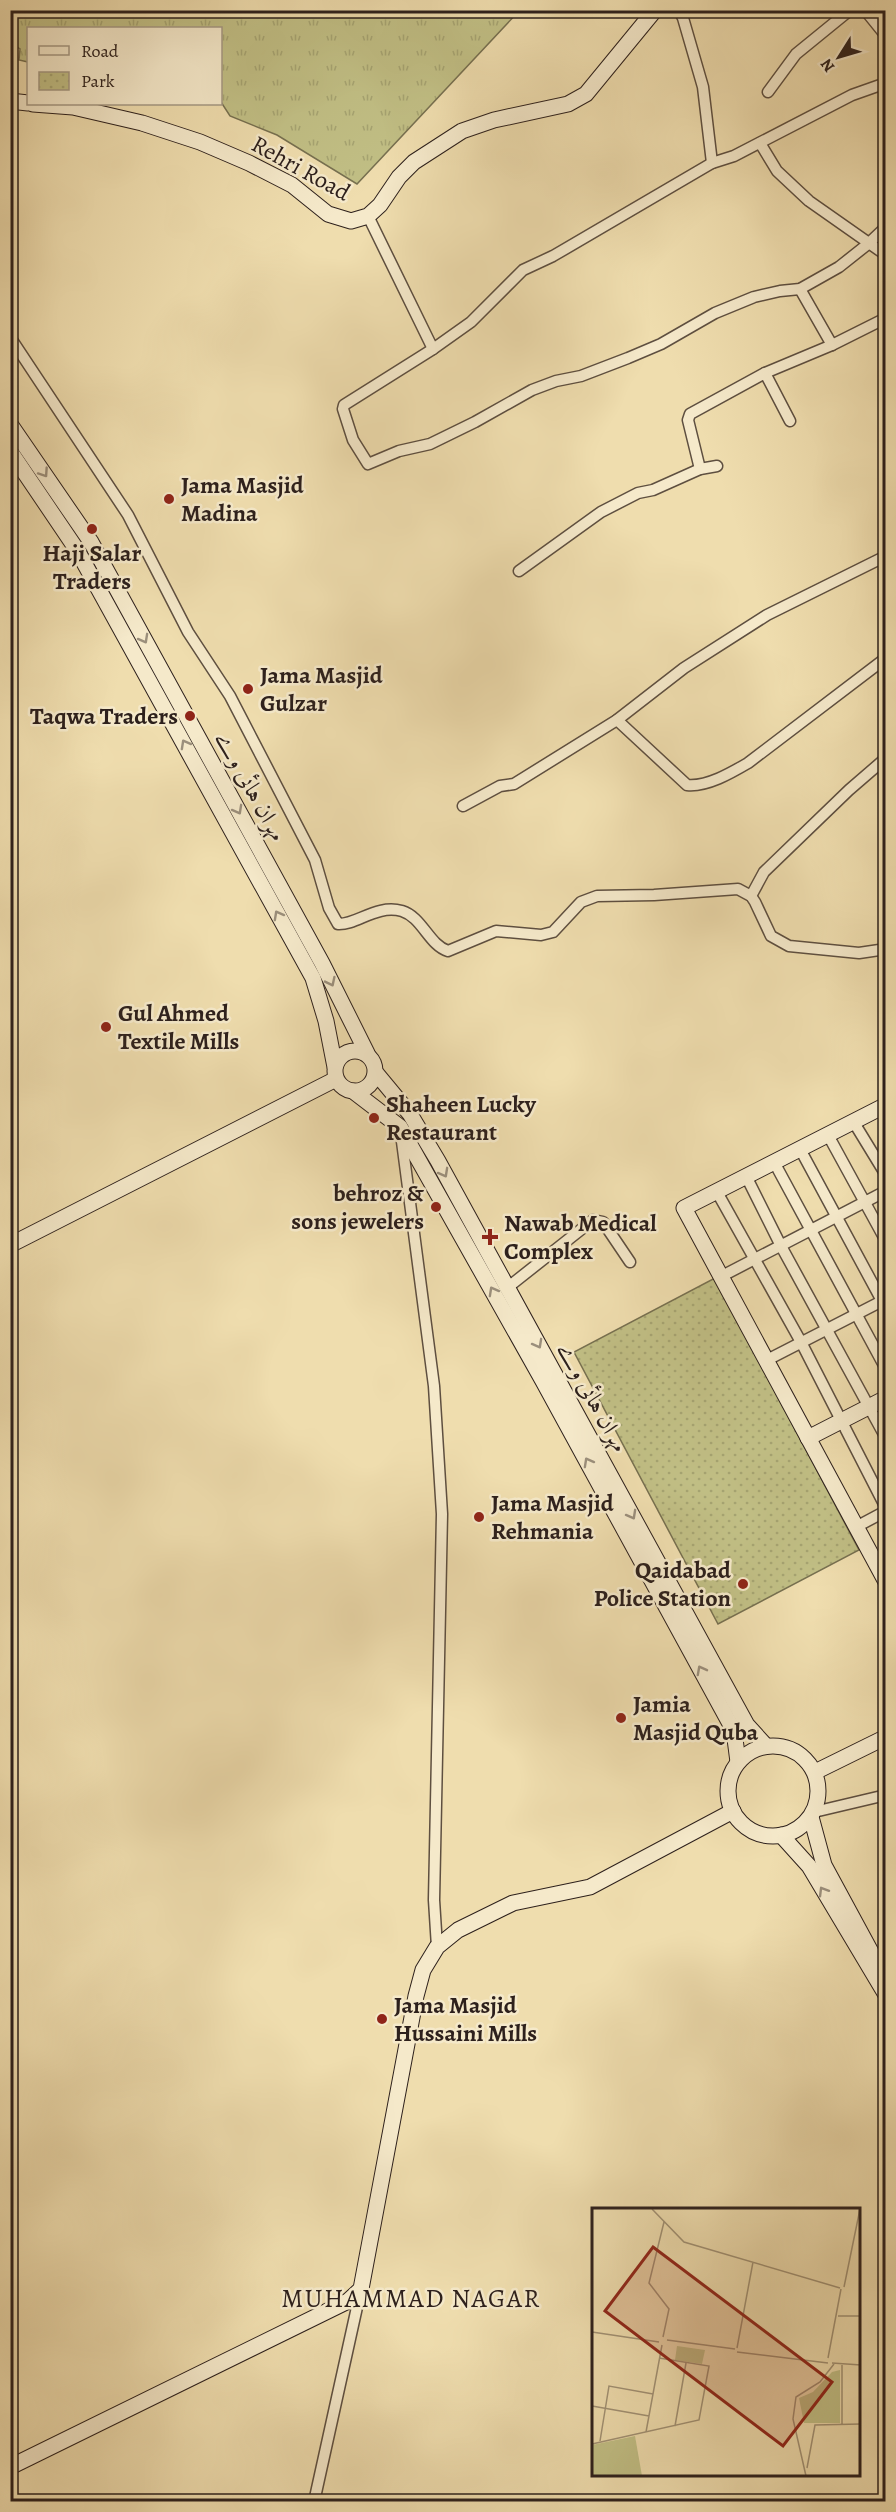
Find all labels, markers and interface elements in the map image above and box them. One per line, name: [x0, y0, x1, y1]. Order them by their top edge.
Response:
legend: [27, 27, 222, 105]
north arrow: [809, 27, 869, 87]
text: Road: [81, 39, 119, 63]
text: N: [815, 54, 840, 77]
text: Park: [81, 69, 115, 93]
street label: Rehri Road: [246, 128, 356, 208]
one-way arrow: [36, 466, 47, 477]
place label: Jama Masjid Madina: [181, 469, 304, 529]
marker: Jama Masjid Madina: [162, 492, 176, 506]
marker: Haji Salar Traders: [85, 522, 99, 536]
place label: Haji Salar Traders: [43, 537, 142, 597]
one-way arrow: [137, 633, 148, 644]
place label: Jama Masjid Gulzar: [260, 659, 383, 719]
marker: Jama Masjid Gulzar: [241, 682, 255, 696]
place label: Taqwa Traders: [30, 700, 178, 732]
marker: Taqwa Traders: [183, 709, 197, 723]
street label: مہران ہائی وے: [208, 725, 294, 847]
one-way arrow: [181, 740, 192, 750]
one-way arrow: [231, 804, 242, 814]
one-way arrow: [274, 911, 285, 921]
one-way arrow: [324, 975, 336, 986]
place label: Gul Ahmed Textile Mills: [118, 997, 239, 1057]
marker: Gul Ahmed Textile Mills: [99, 1020, 113, 1034]
place label: Shaheen Lucky Restaurant: [386, 1088, 537, 1148]
marker: Shaheen Lucky Restaurant: [367, 1111, 381, 1125]
one-way arrow: [437, 1167, 448, 1177]
place label: behroz & sons jewelers: [291, 1177, 425, 1237]
marker: behroz & sons jewelers: [429, 1200, 443, 1214]
place label: Nawab Medical Complex: [504, 1207, 657, 1267]
marker: Nawab Medical Complex: [481, 1228, 499, 1246]
one-way arrow: [489, 1287, 500, 1297]
street label: مہران ہائی وے: [550, 1336, 636, 1458]
one-way arrow: [531, 1338, 542, 1348]
one-way arrow: [584, 1458, 595, 1468]
place label: Jama Masjid Rehmania: [491, 1487, 614, 1547]
one-way arrow: [625, 1509, 636, 1519]
marker: Jama Masjid Rehmania: [472, 1510, 486, 1524]
place label: Qaidabad Police Station: [594, 1554, 732, 1614]
marker: Qaidabad Police Station: [736, 1577, 750, 1591]
one-way arrow: [697, 1666, 708, 1676]
place label: Jamia Masjid Quba: [633, 1688, 759, 1748]
marker: Jamia Masjid Quba: [614, 1711, 628, 1725]
one-way arrow: [819, 1887, 831, 1897]
place label: Jama Masjid Hussaini Mills: [394, 1989, 537, 2049]
marker: Jama Masjid Hussaini Mills: [375, 2012, 389, 2026]
inset map: [592, 2208, 860, 2476]
district label: MUHAMMAD NAGAR: [281, 2281, 541, 2316]

